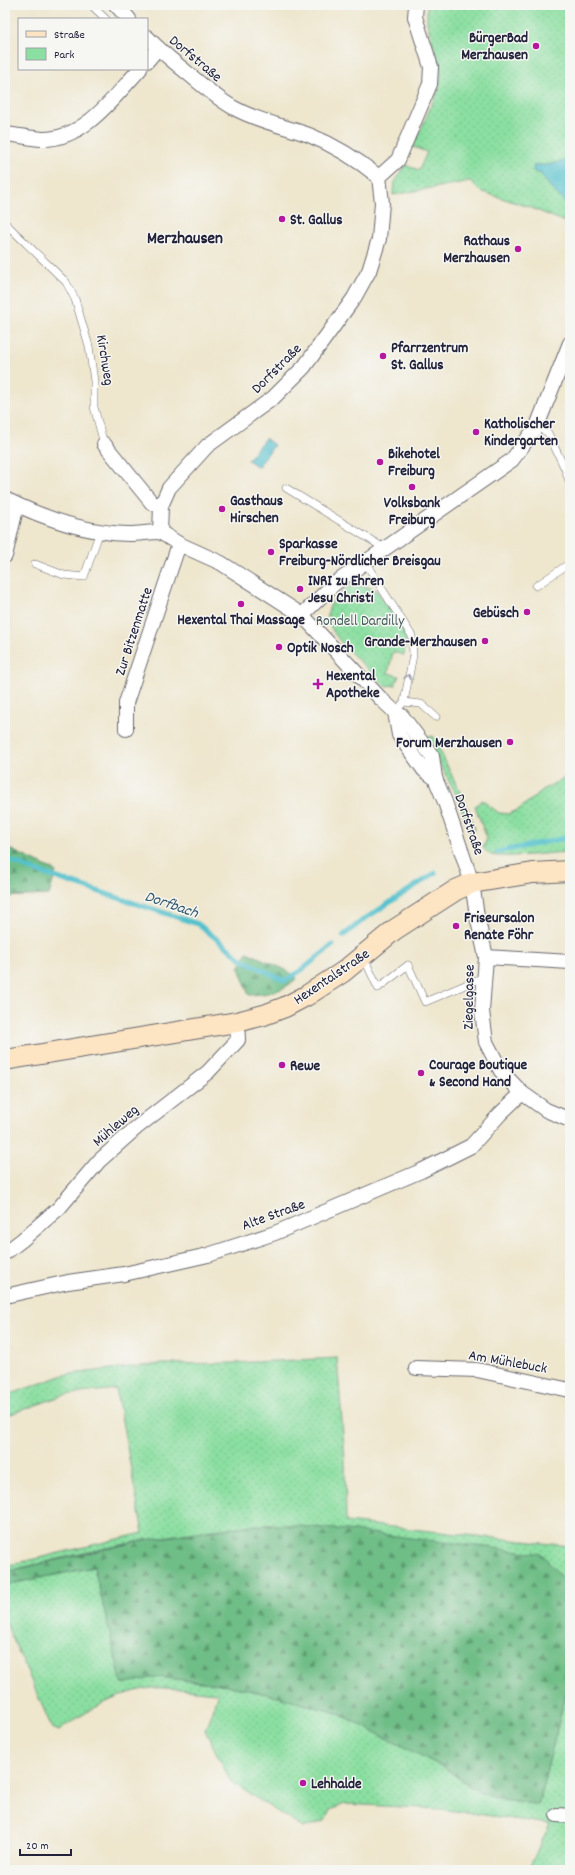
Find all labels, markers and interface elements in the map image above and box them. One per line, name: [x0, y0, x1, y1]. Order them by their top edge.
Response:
legend: [18, 18, 148, 70]
text: Straße: [54, 27, 85, 44]
place label: BürgerBad Merzhausen: [461, 28, 528, 67]
street label: Dorfstraße: [163, 31, 226, 89]
marker: BürgerBad Merzhausen: [531, 41, 541, 51]
text: Park: [54, 47, 75, 64]
place label: St. Gallus: [290, 210, 343, 232]
marker: St. Gallus: [277, 214, 287, 224]
district label: Merzhausen: [147, 228, 223, 252]
place label: Rathaus Merzhausen: [443, 231, 510, 270]
marker: Rathaus Merzhausen: [513, 244, 523, 254]
street label: Kirchweg: [89, 333, 119, 387]
place label: Pfarrzentrum St. Gallus: [391, 338, 468, 377]
street label: Dorfstraße: [247, 339, 308, 400]
marker: Pfarrzentrum St. Gallus: [378, 351, 388, 361]
place label: Katholischer Kindergarten: [484, 414, 558, 453]
marker: Katholischer Kindergarten: [471, 427, 481, 437]
place label: Bikehotel Freiburg: [388, 444, 440, 483]
marker: Bikehotel Freiburg: [375, 457, 385, 467]
marker: Volksbank Freiburg: [407, 482, 417, 492]
place label: Gasthaus Hirschen: [230, 491, 283, 530]
place label: Volksbank Freiburg: [384, 493, 440, 532]
marker: Gasthaus Hirschen: [217, 504, 227, 514]
place label: Sparkasse Freiburg-Nördlicher Breisgau: [279, 534, 441, 573]
marker: Sparkasse Freiburg-Nördlicher Breisgau: [266, 547, 276, 557]
place label: INRI zu Ehren Jesu Christi: [308, 571, 384, 610]
street label: Zur Bitzenmatte: [110, 584, 160, 679]
marker: INRI zu Ehren Jesu Christi: [295, 584, 305, 594]
marker: Hexental Thai Massage: [236, 599, 246, 609]
place label: Gebüsch: [473, 603, 519, 625]
marker: Gebüsch: [522, 607, 532, 617]
place label: Hexental Thai Massage: [177, 610, 305, 632]
park label: Rondell Dardilly: [316, 611, 405, 633]
place label: Grande-Merzhausen: [364, 632, 477, 654]
marker: Grande-Merzhausen: [480, 636, 490, 646]
place label: Optik Nosch: [287, 638, 354, 660]
marker: Optik Nosch: [274, 642, 284, 652]
place label: Hexental Apotheke: [326, 666, 380, 705]
one-way arrow: [404, 674, 412, 680]
marker: Hexental Apotheke: [313, 679, 323, 689]
place label: Forum Merzhausen: [396, 733, 502, 755]
marker: Forum Merzhausen: [505, 737, 515, 747]
street label: Dorfstraße: [447, 791, 489, 859]
water label: Dorfbach: [141, 886, 202, 925]
place label: Friseursalon Renate Föhr: [464, 908, 535, 947]
marker: Friseursalon Renate Föhr: [451, 921, 461, 931]
street label: Hexentalstraße: [290, 944, 375, 1011]
street label: Ziegelgasse: [458, 964, 482, 1030]
place label: Courage Boutique & Second Hand: [429, 1055, 527, 1094]
place label: Rewe: [290, 1056, 321, 1078]
marker: Rewe: [277, 1060, 287, 1070]
marker: Courage Boutique & Second Hand: [416, 1068, 426, 1078]
street label: Mühleweg: [88, 1100, 144, 1153]
street label: Alte Straße: [239, 1194, 309, 1237]
street label: Am Mühlebuck: [467, 1345, 549, 1381]
place label: Lehhalde: [311, 1774, 362, 1796]
marker: Lehhalde: [298, 1778, 308, 1788]
scale bar: [20, 1831, 71, 1857]
text: 20 m: [26, 1838, 49, 1855]

